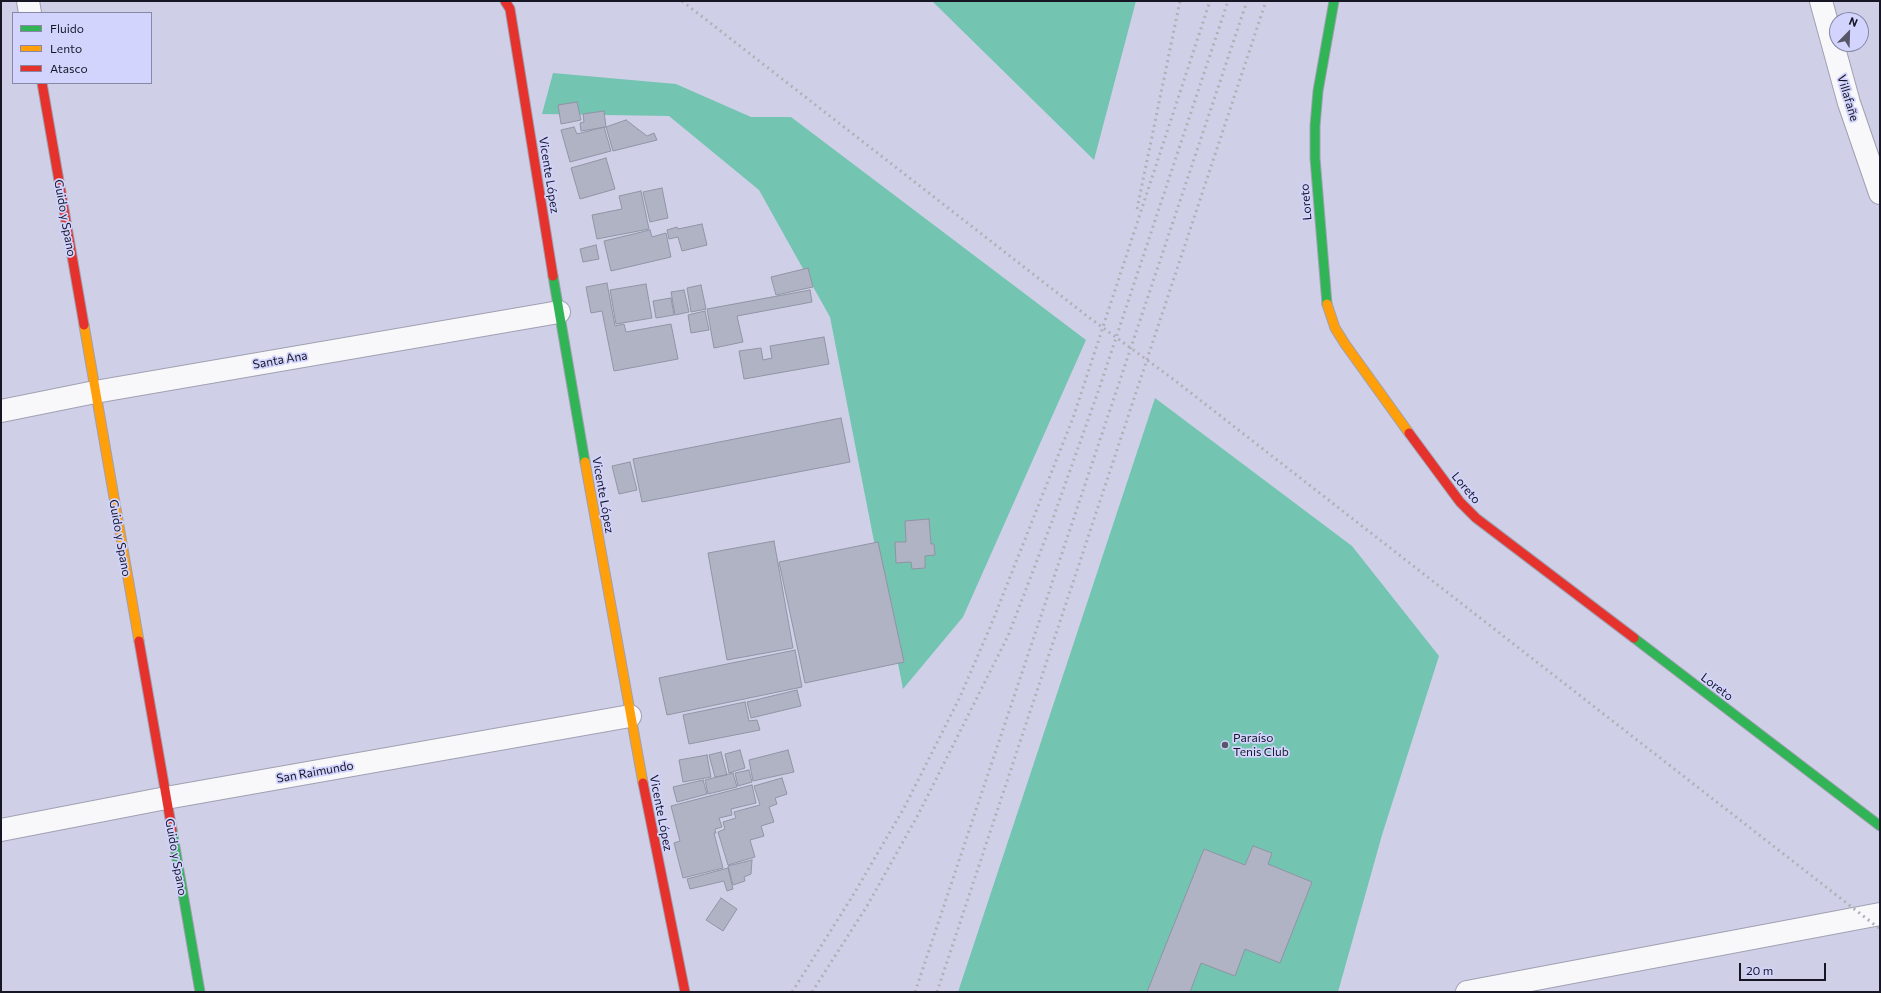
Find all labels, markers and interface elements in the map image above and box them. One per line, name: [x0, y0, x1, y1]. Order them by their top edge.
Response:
legend: [12, 12, 152, 84]
north arrow: [1829, 12, 1869, 52]
text: N: [1847, 14, 1860, 29]
text: Fluido: [50, 21, 84, 35]
text: Lento: [50, 41, 82, 55]
text: Atasco: [50, 61, 88, 75]
street label: Villafañe: [1834, 73, 1862, 123]
street label: Vicente López: [536, 136, 562, 214]
street label: Guido y Spano: [51, 178, 79, 258]
street label: Loreto: [1297, 183, 1315, 221]
street label: Santa Ana: [252, 348, 308, 372]
street label: Vicente López: [589, 456, 617, 534]
street label: Loreto: [1449, 469, 1483, 507]
street label: Guido y Spano: [106, 498, 134, 578]
street label: Loreto: [1698, 670, 1736, 704]
place label: Paraíso Tenis Club: [1233, 731, 1289, 759]
marker: Paraíso Tenis Club: [1220, 740, 1230, 750]
street label: San Raimundo: [275, 758, 355, 786]
street label: Vicente López: [647, 774, 675, 852]
street label: Guido y Spano: [162, 817, 190, 897]
scale bar: [1741, 955, 1828, 981]
text: 20 m: [1746, 963, 1773, 977]

